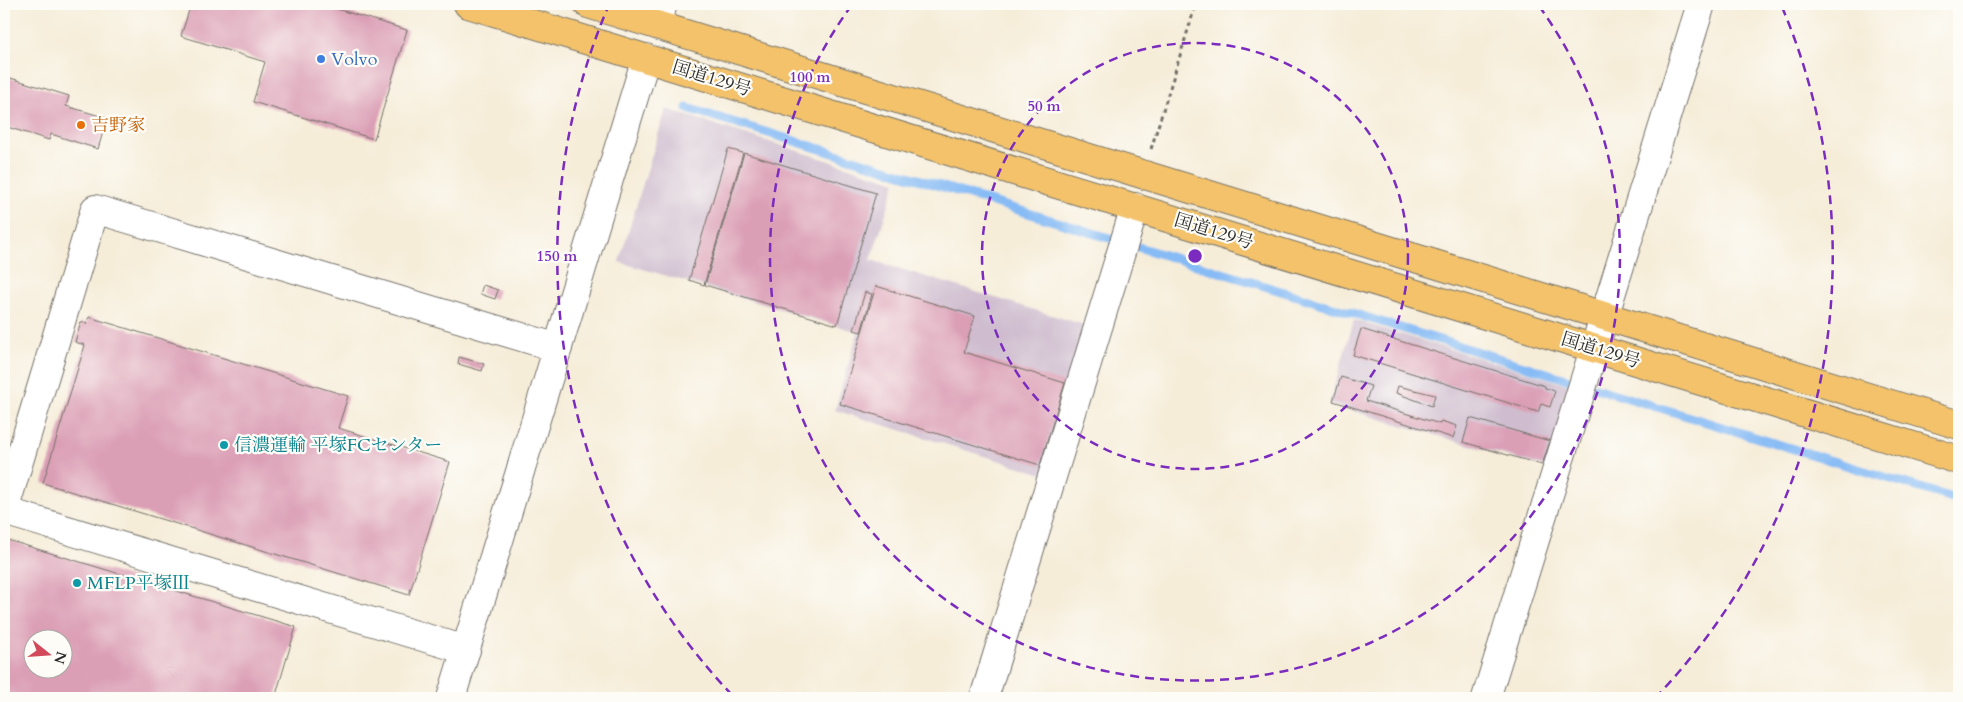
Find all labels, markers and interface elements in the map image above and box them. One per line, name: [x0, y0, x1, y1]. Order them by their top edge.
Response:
place label: Volvo: [331, 47, 378, 72]
marker: Volvo: [315, 53, 327, 65]
street label: 国道129号: [669, 55, 755, 102]
text: 100 m: [790, 67, 831, 87]
text: 50 m: [1027, 96, 1061, 116]
place label: 吉野家: [91, 113, 145, 138]
marker: 吉野家: [75, 119, 87, 131]
street label: 国道129号: [1171, 208, 1257, 255]
text: 150 m: [537, 246, 578, 266]
centre of rings: [1186, 247, 1204, 265]
street label: 国道129号: [1558, 327, 1644, 374]
place label: 信濃運輸 平塚FCセンター: [234, 433, 442, 458]
marker: 信濃運輸 平塚FCセンター: [218, 439, 230, 451]
place label: MFLP平塚Ⅲ: [87, 571, 190, 596]
marker: MFLP平塚Ⅲ: [71, 577, 83, 589]
north arrow: [22, 630, 72, 680]
text: N: [49, 649, 71, 666]

